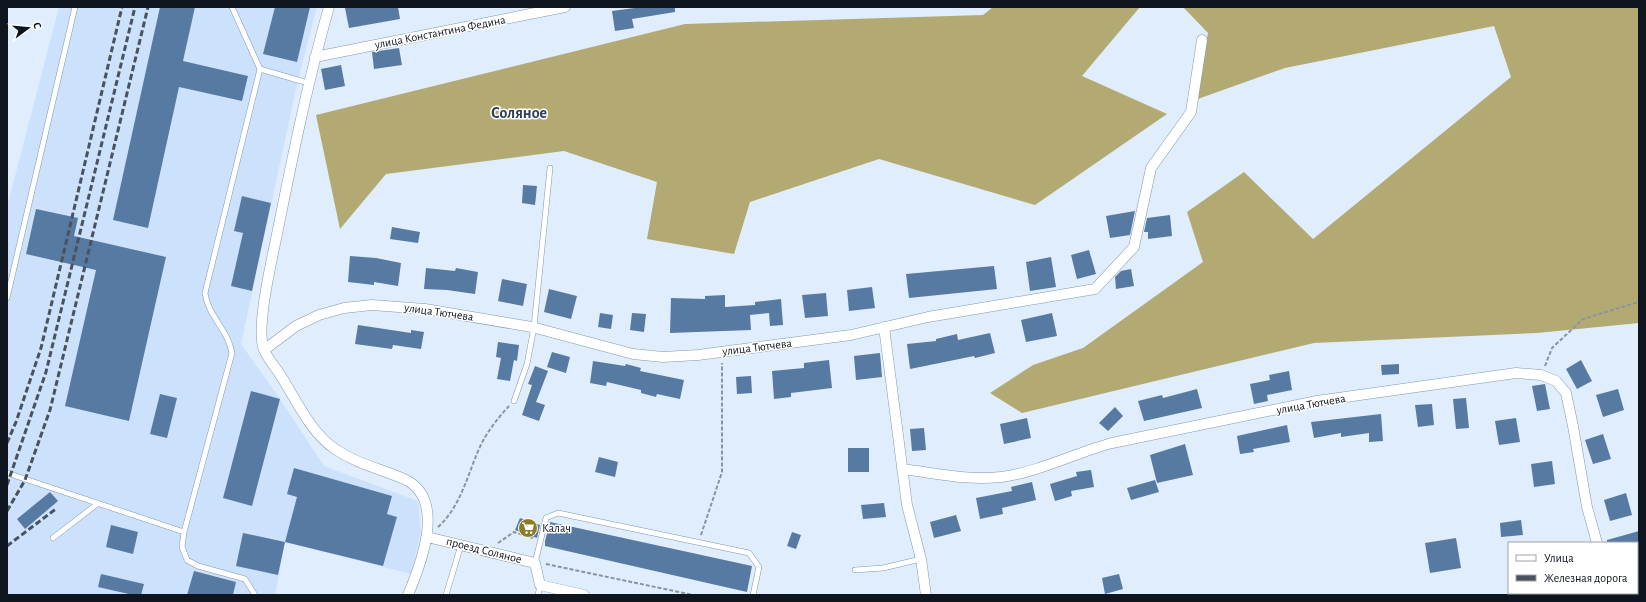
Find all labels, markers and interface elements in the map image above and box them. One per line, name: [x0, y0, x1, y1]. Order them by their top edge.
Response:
north arrow: [8, 8, 48, 48]
street label: улица Константина Федина: [373, 13, 507, 52]
text: С: [31, 21, 43, 30]
district label: Соляное: [491, 105, 547, 121]
street label: улица Тютчева: [402, 301, 475, 324]
street label: улица Тютчева: [721, 337, 793, 358]
street label: улица Тютчева: [1275, 392, 1347, 417]
supermarket icon: Калач: [517, 517, 539, 539]
place label: Калач: [542, 522, 571, 534]
street label: проезд Соляное: [445, 535, 523, 565]
legend: [1508, 542, 1638, 594]
text: Улица: [1544, 552, 1574, 564]
text: Железная дорога: [1544, 572, 1628, 584]

